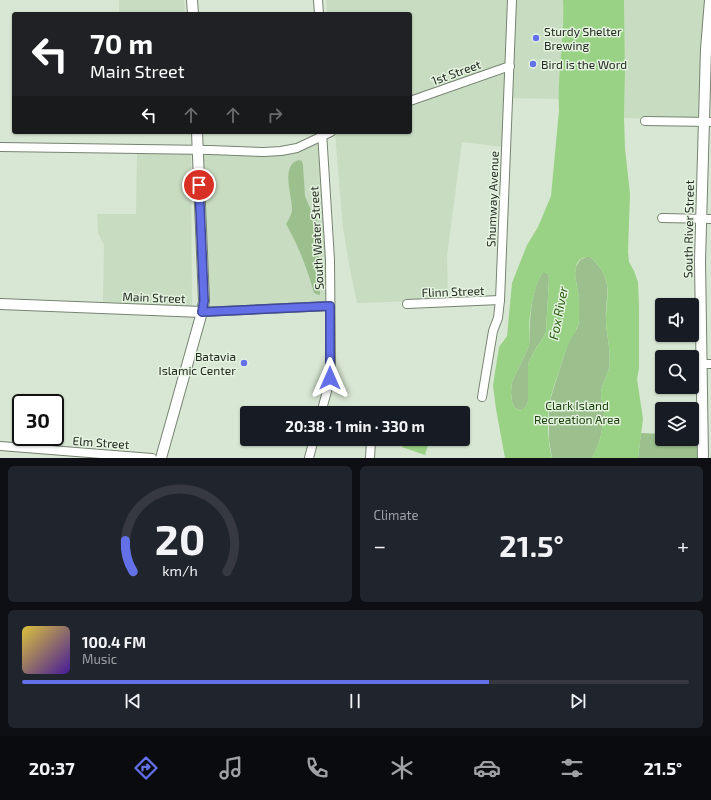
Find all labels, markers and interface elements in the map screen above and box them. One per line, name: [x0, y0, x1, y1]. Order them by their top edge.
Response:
place label: Sturdy Shelter Brewing: [544, 24, 622, 52]
text: 70 m: [90, 26, 153, 60]
icon: left: [24, 28, 76, 80]
marker: Sturdy Shelter Brewing: [531, 33, 541, 43]
street label: 1st Street: [429, 56, 483, 87]
place label: Bird is the Word: [541, 57, 627, 71]
marker: Bird is the Word: [528, 59, 538, 69]
text: Main Street: [90, 60, 185, 82]
icon: left: [138, 104, 160, 126]
icon: ahead: [180, 104, 202, 126]
icon: ahead: [222, 104, 244, 126]
icon: right: [264, 104, 286, 126]
street label: Shumway Avenue: [483, 151, 501, 247]
pin: [182, 168, 216, 202]
icon: arrive: [188, 174, 210, 196]
street label: South River Street: [680, 179, 696, 278]
street label: South Water Street: [306, 185, 326, 290]
street label: Flinn Street: [421, 283, 485, 299]
water label: Fox River: [545, 284, 571, 341]
street label: Main Street: [122, 289, 186, 305]
map controls: [655, 298, 699, 446]
button: sound: [655, 298, 699, 342]
place label: Batavia Islamic Center: [158, 349, 236, 377]
button: search: [655, 350, 699, 394]
position arrow: [309, 357, 351, 399]
marker: Batavia Islamic Center: [239, 358, 249, 368]
speed limit sign: 30: [12, 394, 64, 446]
park label: Clark Island Recreation Area: [534, 398, 620, 426]
button: layers: [655, 402, 699, 446]
text: 20:38 · 1 min · 330 m: [285, 417, 425, 435]
street label: Elm Street: [72, 433, 130, 451]
text: Climate: [374, 507, 418, 523]
text: 20: [155, 513, 205, 563]
text: 21.5°: [499, 527, 564, 563]
text: −: [374, 532, 386, 558]
text: +: [677, 532, 689, 558]
text: km/h: [162, 562, 197, 579]
text: 100.4 FM: [82, 633, 146, 651]
text: Music: [82, 651, 117, 667]
icon: previous: [122, 690, 144, 712]
icon: pause: [344, 690, 366, 712]
icon: next: [567, 690, 589, 712]
icon: directions: [132, 754, 160, 782]
icon: music: [217, 754, 245, 782]
icon: phone: [303, 754, 331, 782]
icon: climate: [388, 754, 416, 782]
icon: car: [473, 754, 501, 782]
icon: filters: [558, 754, 586, 782]
text: 20:37: [29, 757, 75, 779]
text: 21.5°: [644, 757, 682, 779]

